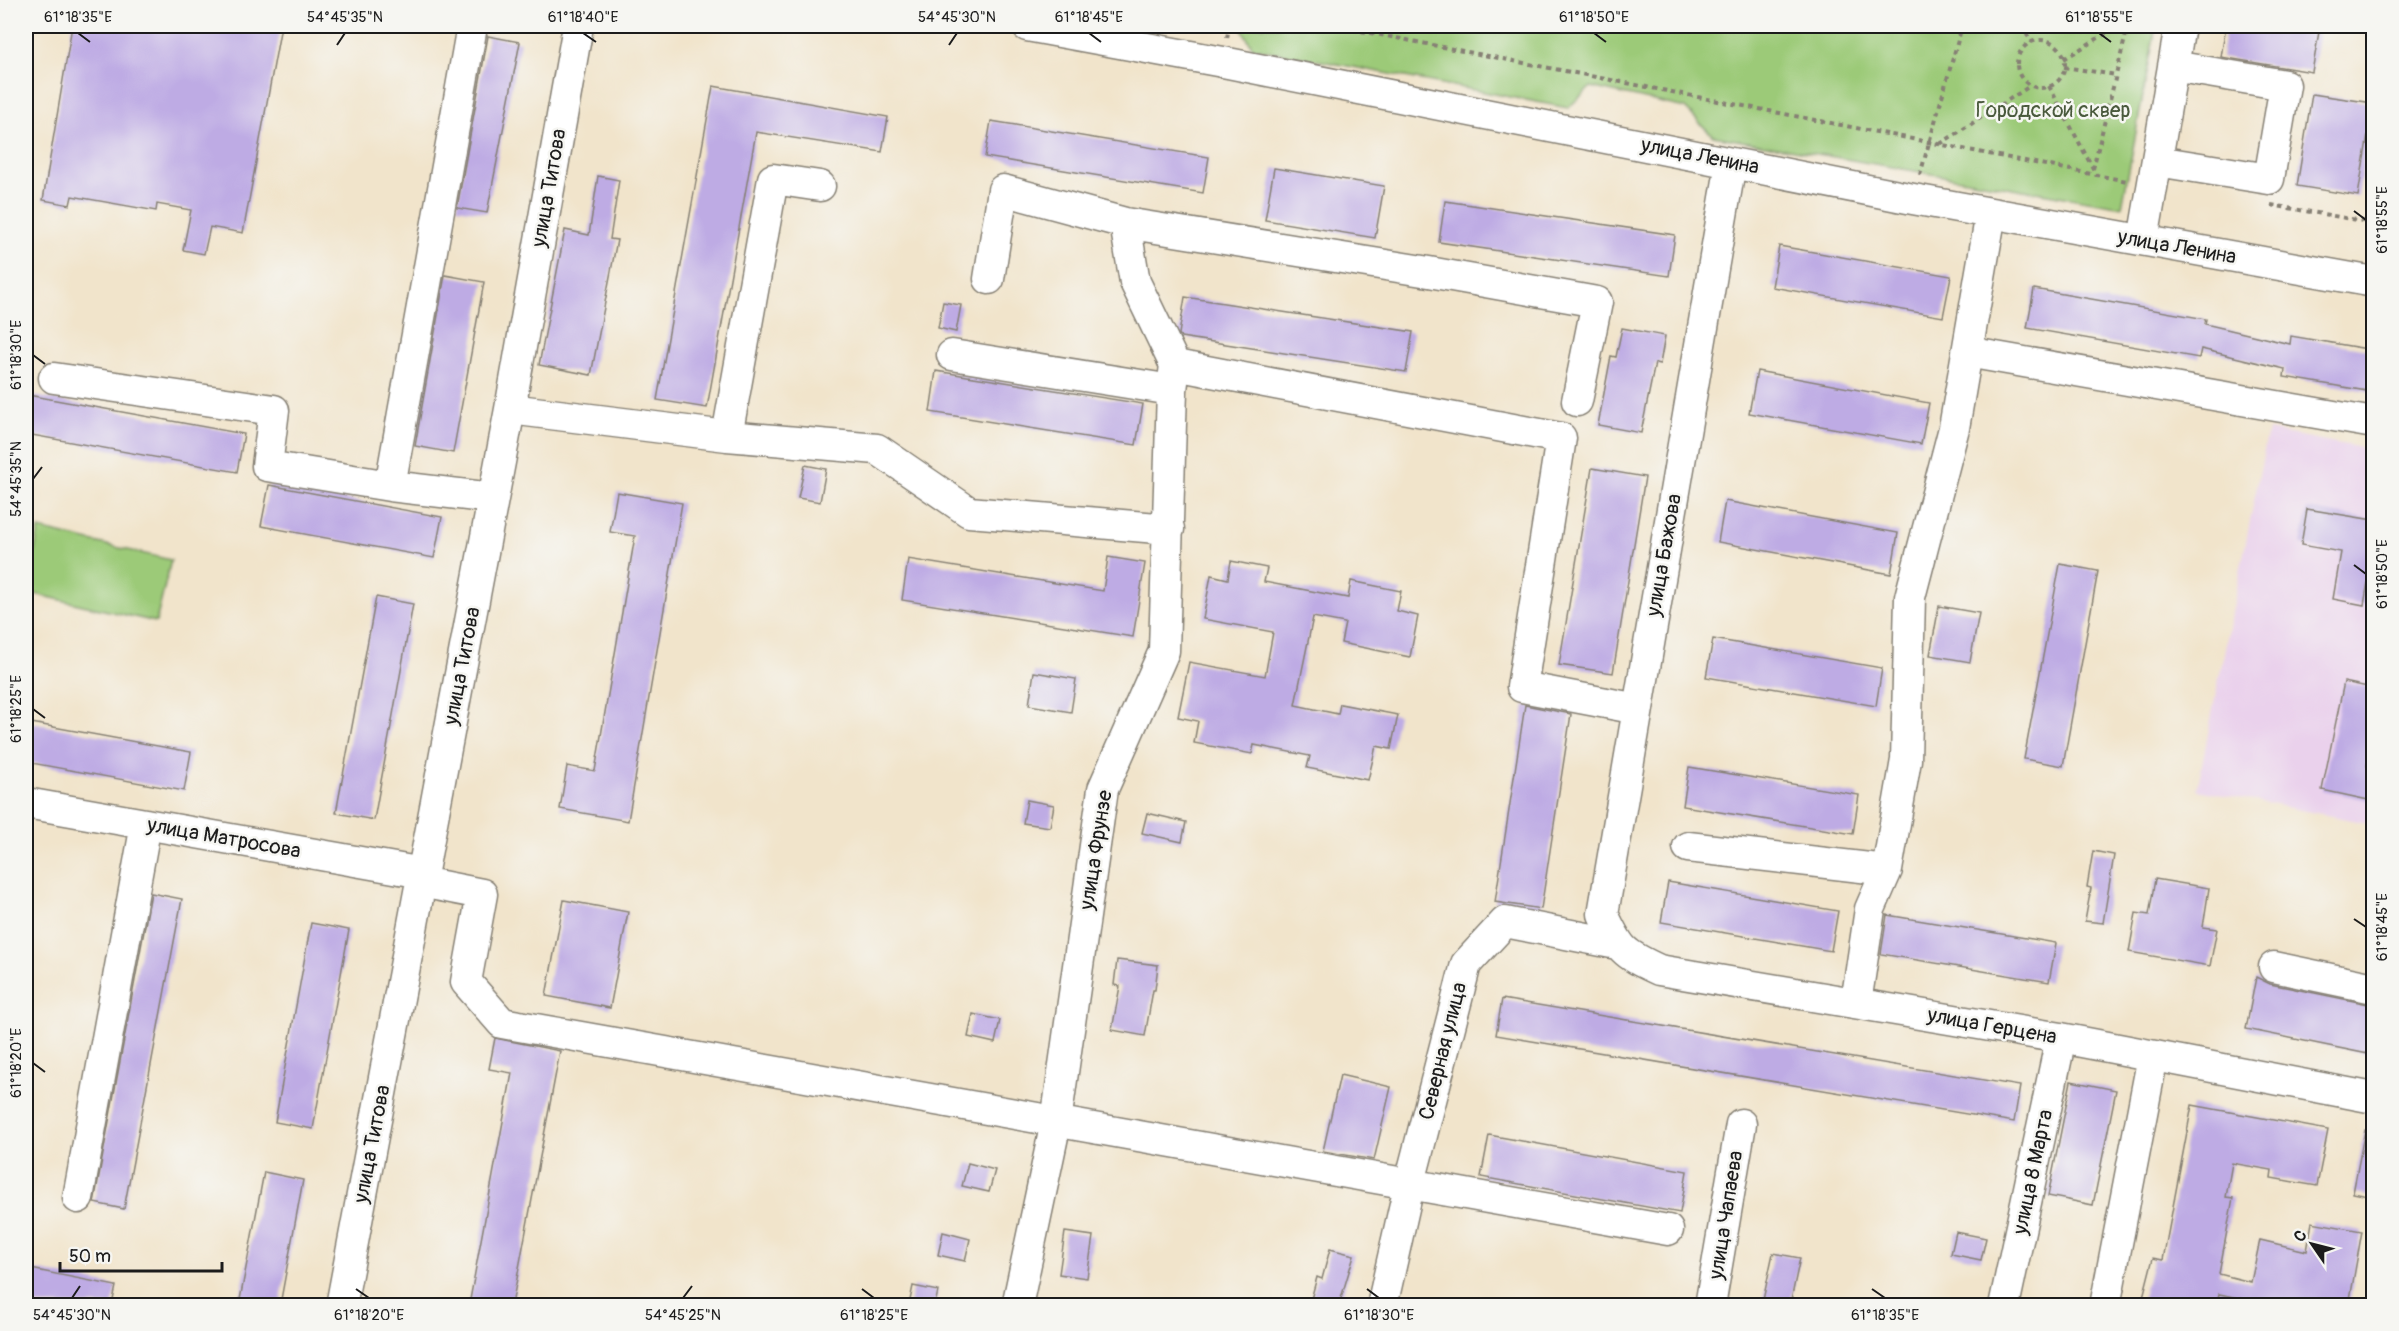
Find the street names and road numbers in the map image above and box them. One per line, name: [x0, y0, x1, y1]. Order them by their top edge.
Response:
street label: улица Титова: [525, 127, 573, 250]
street label: улица Ленина: [1638, 131, 1761, 181]
street label: улица Ленина: [2115, 223, 2238, 271]
street label: улица Бажова: [1640, 492, 1688, 619]
street label: улица Титова: [437, 605, 487, 728]
street label: улица Фрунзе: [1073, 788, 1119, 913]
street label: улица Матросова: [144, 811, 303, 865]
street label: Северная улица: [1413, 979, 1473, 1123]
street label: улица Герцена: [1924, 1001, 2059, 1051]
street label: улица Титова: [347, 1083, 397, 1206]
street label: улица 8 Марта: [2006, 1107, 2059, 1238]
street label: улица Чапаева: [1702, 1149, 1750, 1282]

